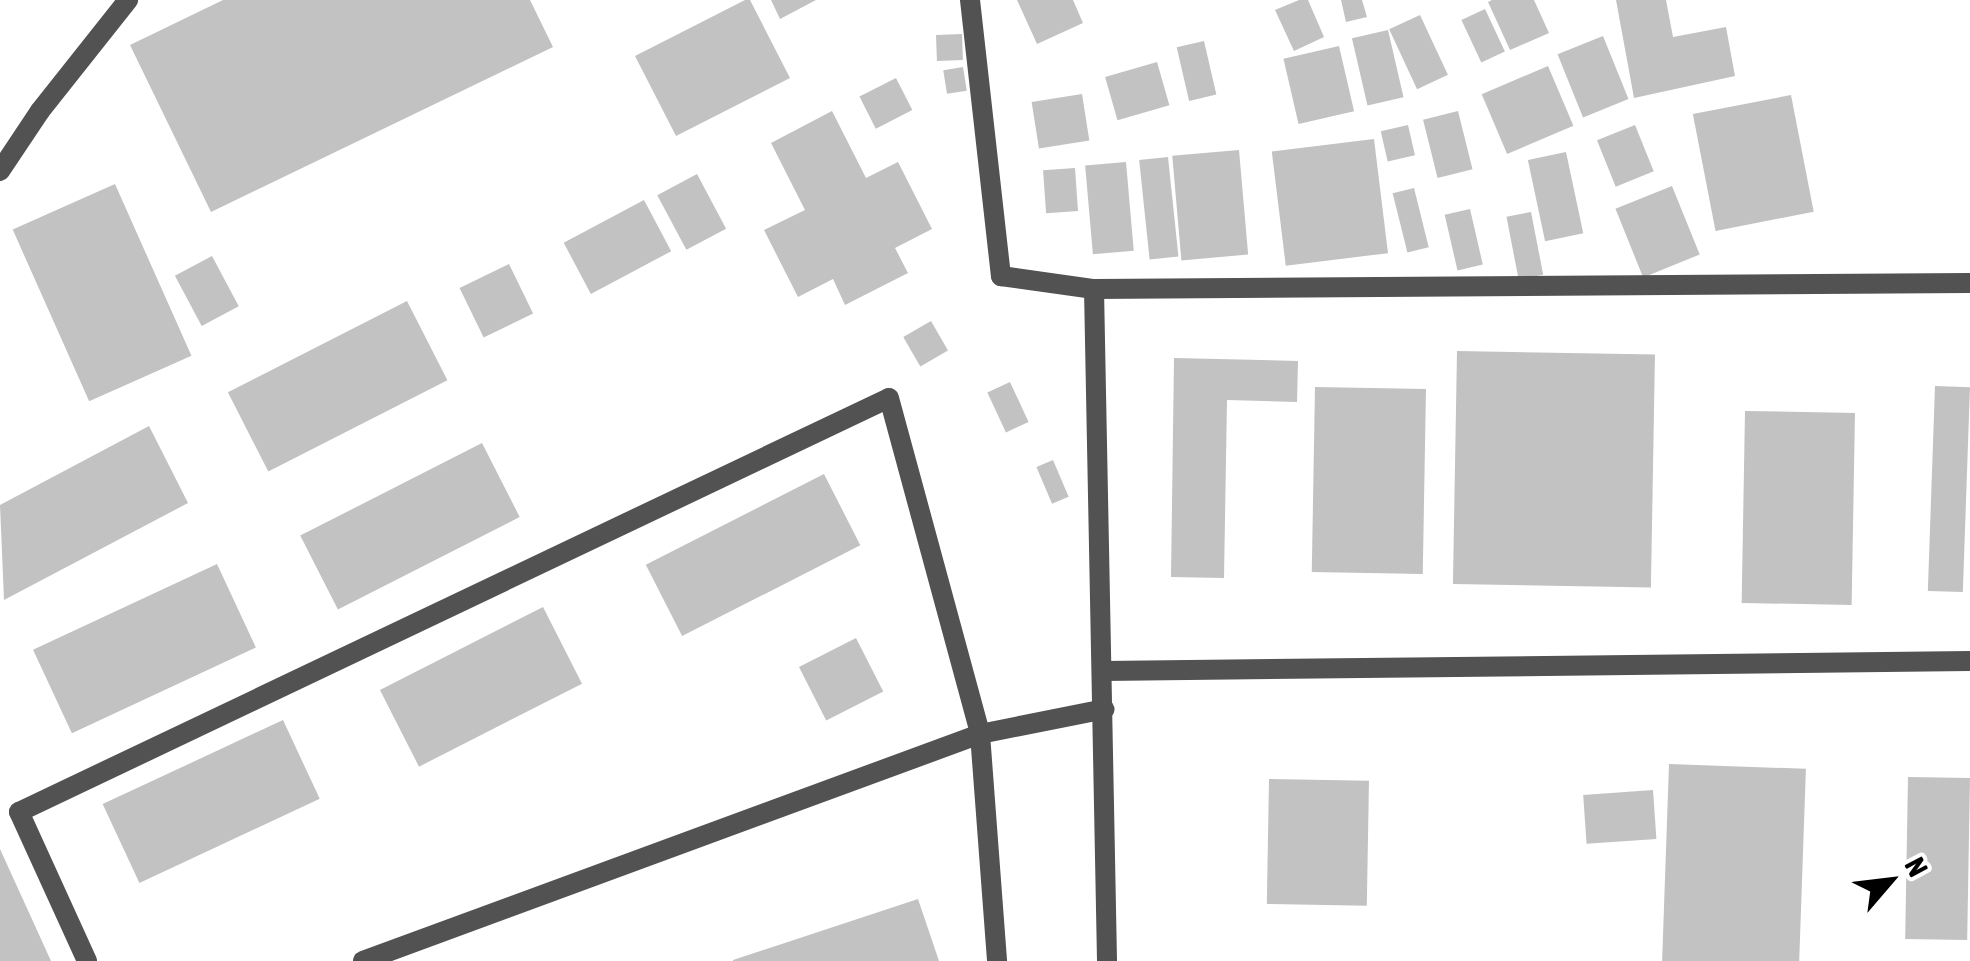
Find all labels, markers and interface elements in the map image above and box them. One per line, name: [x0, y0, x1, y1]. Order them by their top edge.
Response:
north arrow: [1840, 831, 1940, 931]
text: N: [1898, 852, 1934, 882]

